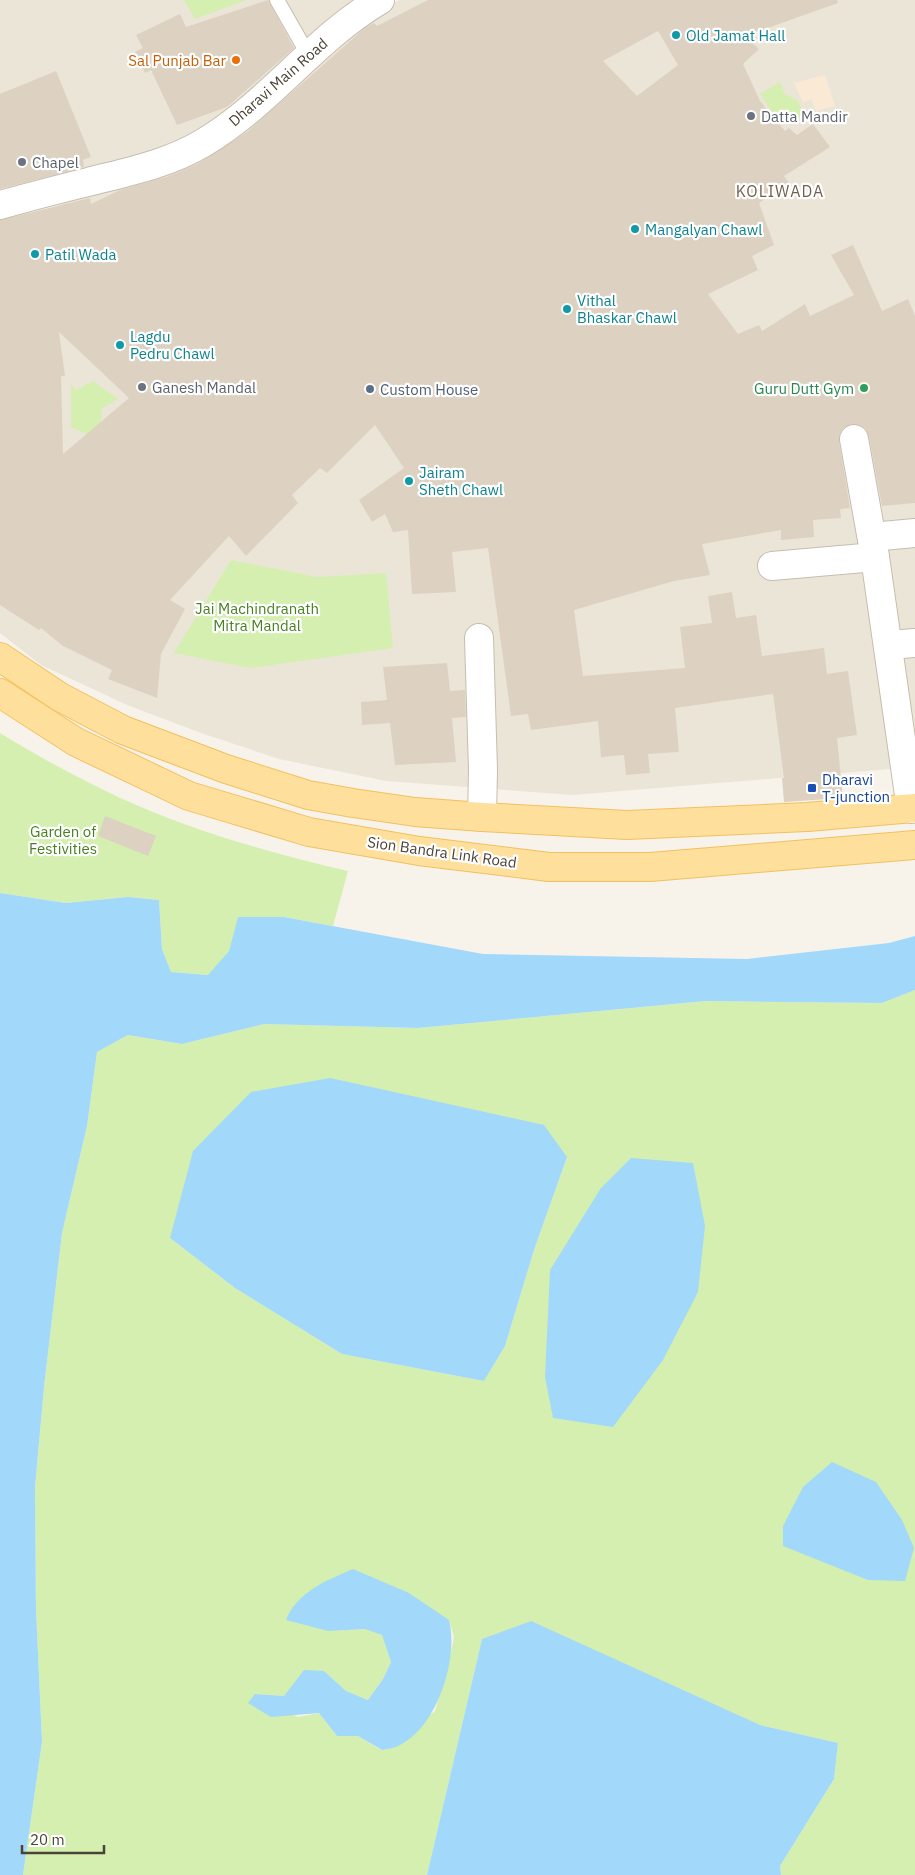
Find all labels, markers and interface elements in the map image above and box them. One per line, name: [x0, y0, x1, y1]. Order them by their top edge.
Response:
place label: Old Jamat Hall: [686, 26, 785, 45]
marker: Old Jamat Hall: [670, 29, 682, 41]
street label: Dharavi Main Road: [225, 34, 331, 130]
place label: Sal Punjab Bar: [128, 51, 226, 70]
marker: Sal Punjab Bar: [230, 54, 242, 66]
place label: Datta Mandir: [761, 107, 848, 126]
marker: Datta Mandir: [745, 110, 757, 122]
place label: Chapel: [32, 153, 79, 172]
marker: Chapel: [16, 156, 28, 168]
district label: KOLIWADA: [736, 181, 824, 201]
place label: Mangalyan Chawl: [645, 220, 762, 239]
marker: Mangalyan Chawl: [629, 223, 641, 235]
place label: Patil Wada: [45, 245, 117, 264]
marker: Patil Wada: [29, 248, 41, 260]
place label: Vithal Bhaskar Chawl: [577, 291, 677, 327]
marker: Vithal Bhaskar Chawl: [561, 303, 573, 315]
place label: Lagdu Pedru Chawl: [130, 327, 215, 363]
marker: Lagdu Pedru Chawl: [114, 339, 126, 351]
place label: Ganesh Mandal: [152, 378, 256, 397]
place label: Guru Dutt Gym: [754, 379, 854, 398]
place label: Custom House: [380, 380, 478, 399]
marker: Ganesh Mandal: [136, 381, 148, 393]
marker: Guru Dutt Gym: [858, 382, 870, 394]
marker: Custom House: [364, 383, 376, 395]
place label: Jairam Sheth Chawl: [419, 463, 503, 499]
marker: Jairam Sheth Chawl: [403, 475, 415, 487]
park label: Jai Machindranath Mitra Mandal: [195, 599, 319, 635]
place label: Dharavi T-junction: [822, 770, 890, 806]
marker: Dharavi T-junction: [806, 782, 818, 794]
park label: Garden of Festivities: [29, 822, 97, 858]
street label: Sion Bandra Link Road: [366, 832, 518, 872]
scale bar: [22, 1822, 105, 1854]
text: 20 m: [30, 1830, 65, 1849]

